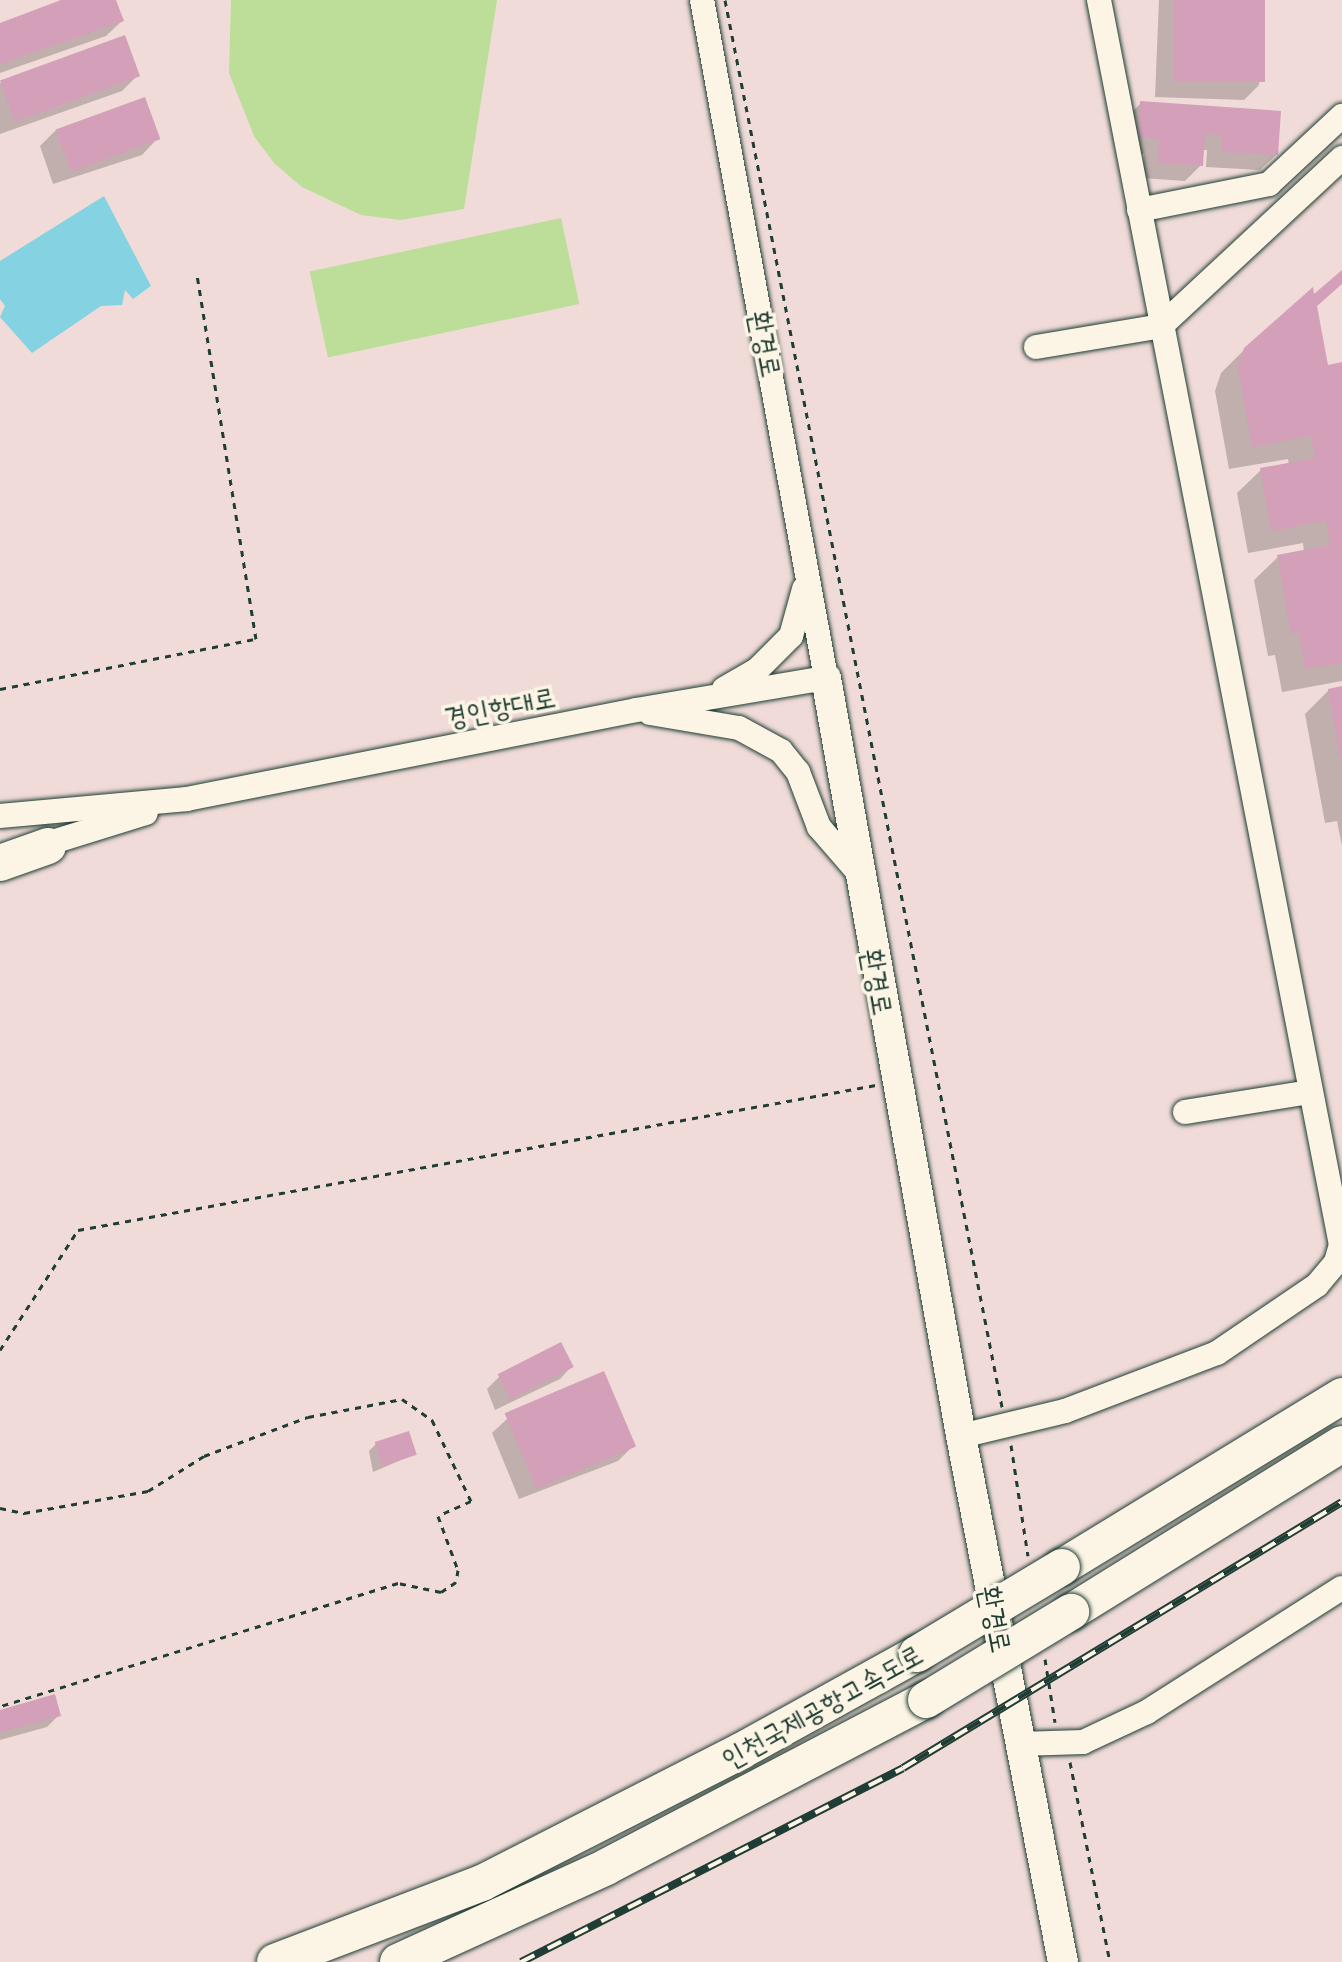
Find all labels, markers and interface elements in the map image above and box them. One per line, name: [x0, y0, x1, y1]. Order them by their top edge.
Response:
street label: 환경로: [743, 308, 789, 380]
street label: 경인항대로: [442, 680, 558, 734]
street label: 환경로: [856, 946, 900, 1018]
street label: 환경로: [973, 1583, 1019, 1655]
street label: 인천국제공항고속도로: [715, 1637, 929, 1775]

